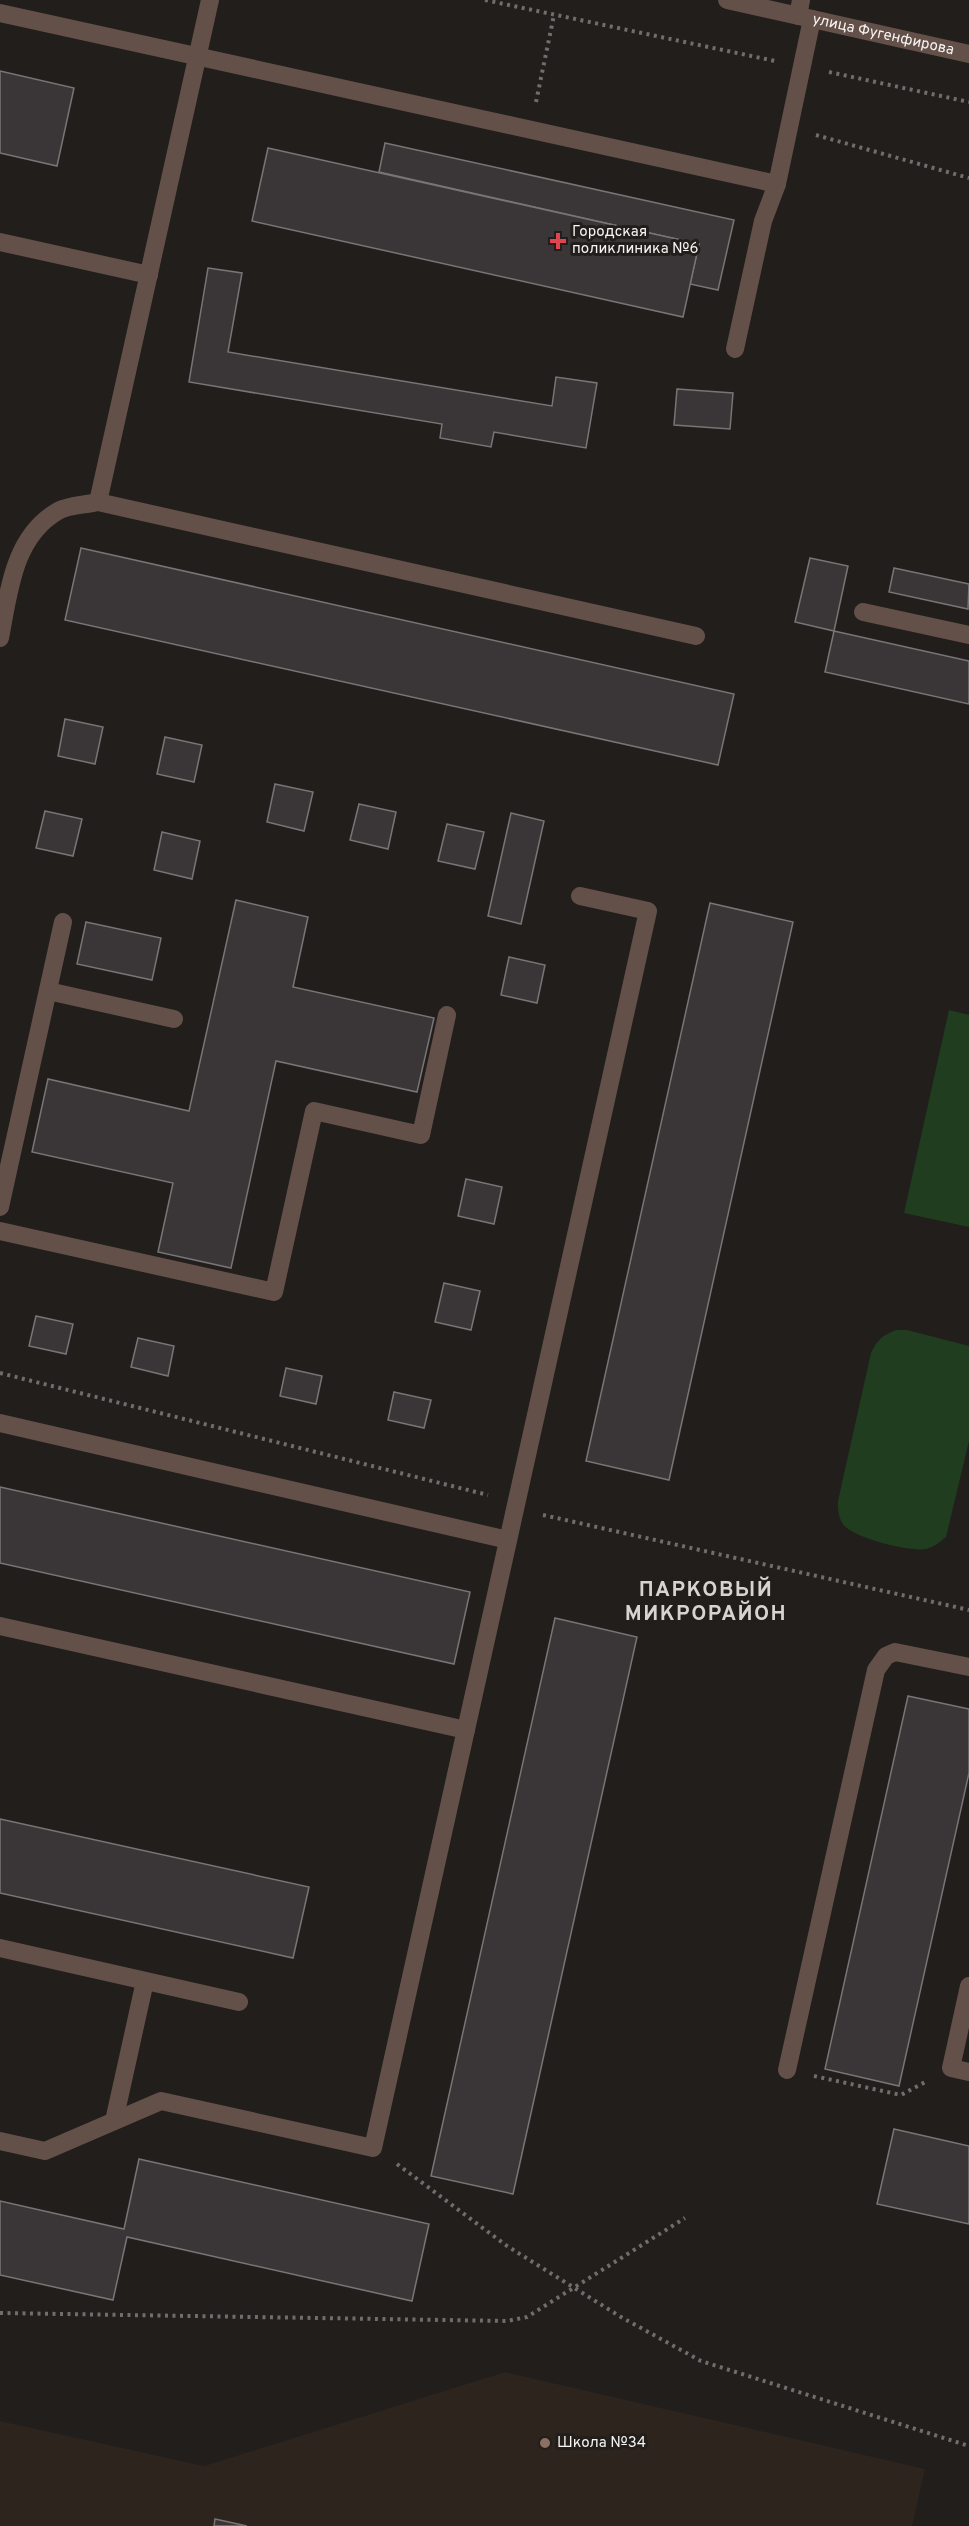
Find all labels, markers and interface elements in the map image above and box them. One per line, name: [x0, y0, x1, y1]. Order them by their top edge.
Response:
street label: улица Фугенфирова: [810, 10, 956, 60]
place label: Городская поликлиника №6: [572, 223, 699, 259]
marker: Городская поликлиника №6: [549, 232, 567, 250]
district label: ПАРКОВЫЙ МИКРОРАЙОН: [625, 1576, 787, 1628]
place label: Школа №34: [557, 2434, 646, 2453]
marker: Школа №34: [538, 2436, 552, 2450]

